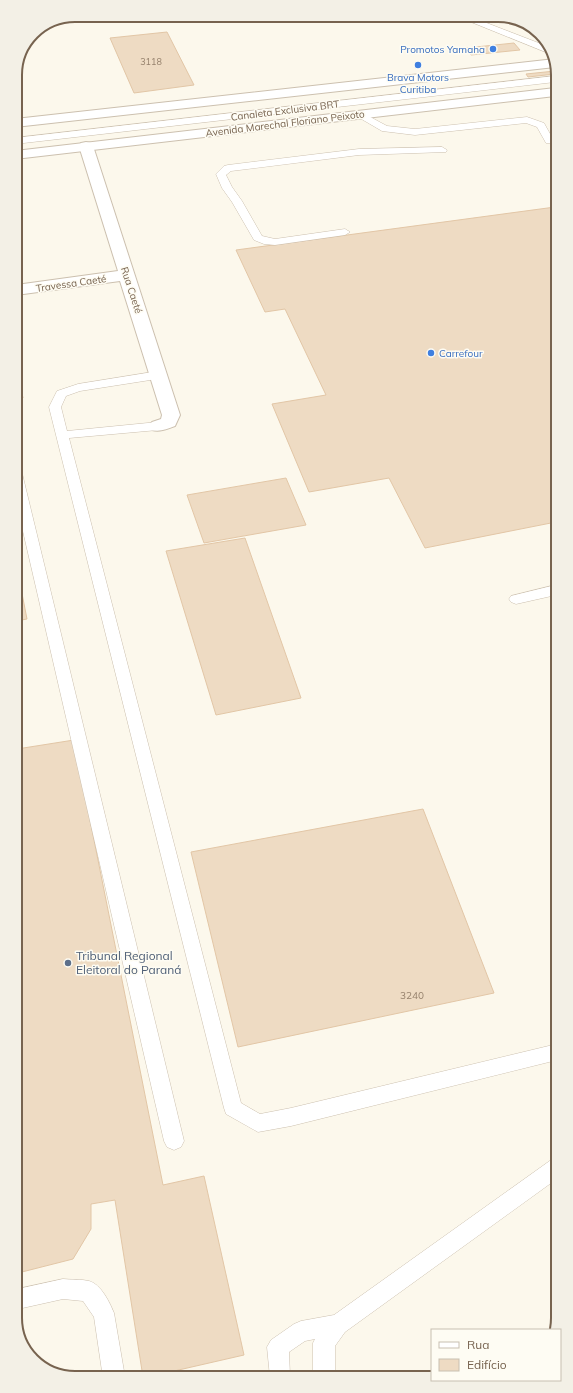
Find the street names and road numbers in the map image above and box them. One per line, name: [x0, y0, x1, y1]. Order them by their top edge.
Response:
street label: Canaleta Exclusiva BRT: [230, 97, 340, 124]
street label: Avenida Marechal Floriano Peixoto: [205, 107, 366, 140]
street label: Rua Caeté: [118, 265, 145, 315]
street label: Travessa Caeté: [35, 272, 107, 295]

